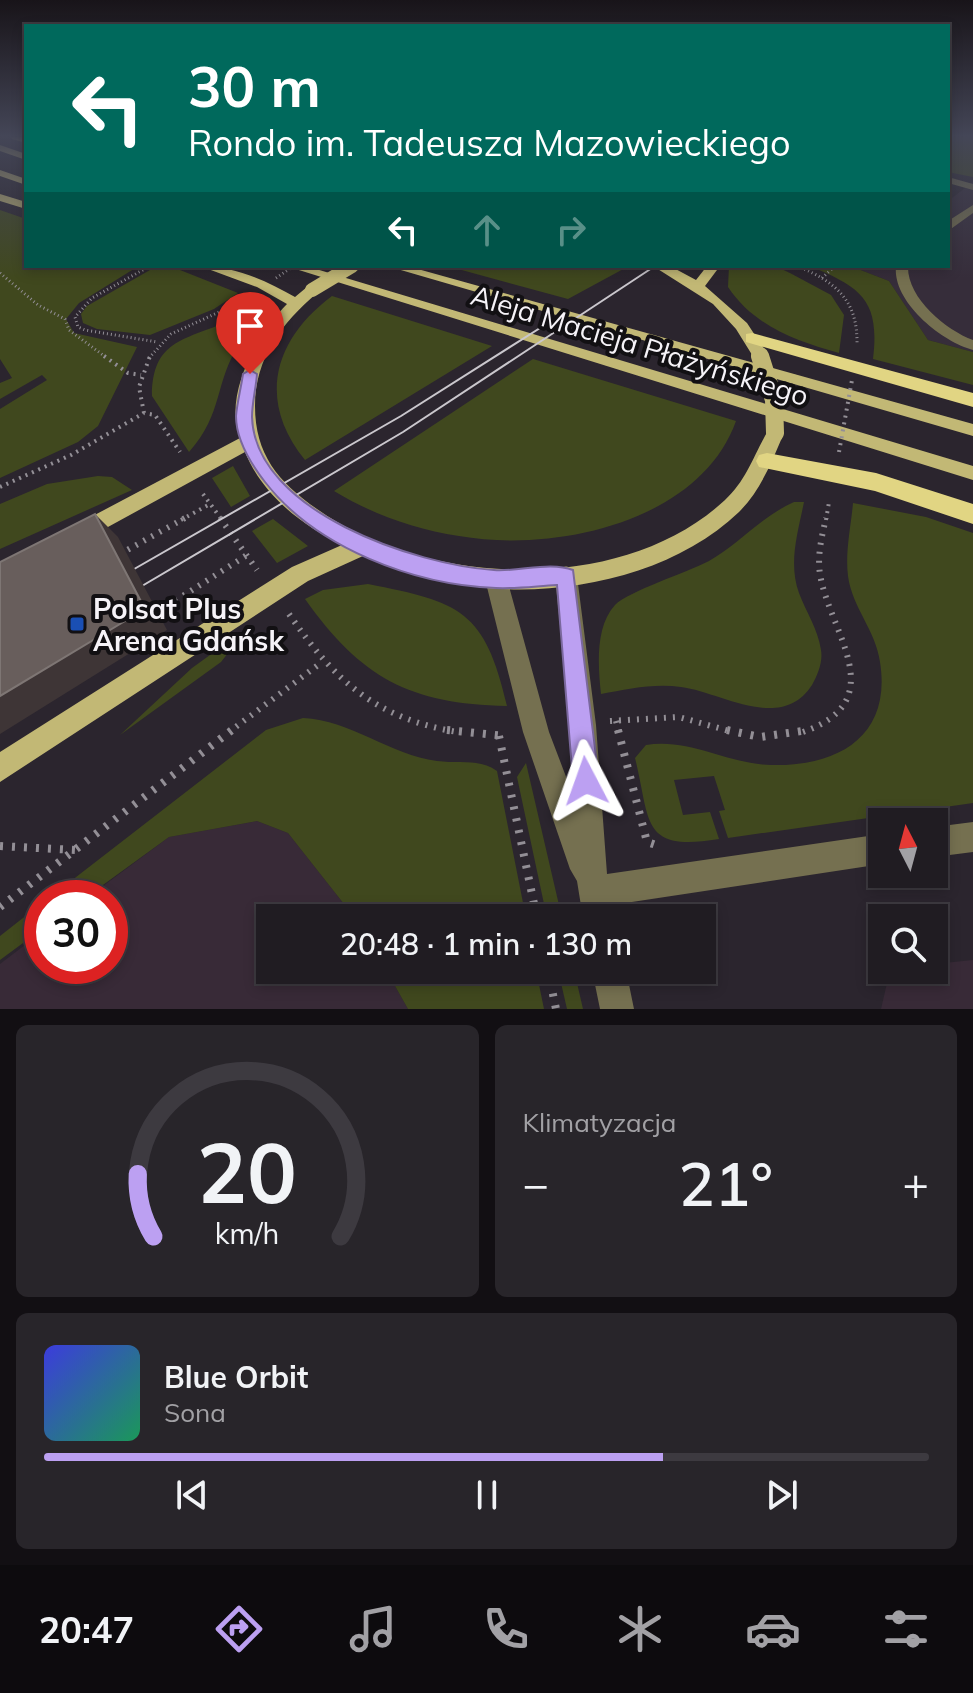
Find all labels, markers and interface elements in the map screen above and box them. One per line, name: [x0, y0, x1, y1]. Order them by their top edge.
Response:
text: 30 m: [188, 51, 321, 121]
icon: left: [56, 56, 160, 160]
text: Rondo im. Tadeusza Mazowieckiego: [188, 120, 791, 165]
icon: left: [381, 208, 425, 252]
icon: ahead: [465, 208, 509, 252]
icon: right: [549, 208, 593, 252]
street label: Aleja Macieja Płażyńskiego: [467, 277, 813, 413]
pin: [216, 292, 284, 374]
icon: arrive: [228, 304, 272, 348]
place label: Polsat Plus Arena Gdańsk: [93, 591, 284, 658]
marker: Polsat Plus Arena Gdańsk: [68, 615, 86, 633]
position arrow: [544, 739, 628, 823]
north arrow: [868, 808, 948, 888]
map controls: [868, 808, 948, 984]
speed limit sign: 30: [24, 880, 128, 984]
button: search: [868, 904, 948, 984]
text: 20:48 · 1 min · 130 m: [340, 925, 632, 963]
text: Klimatyzacja: [523, 1106, 676, 1139]
text: 20: [197, 1119, 297, 1224]
text: 21°: [679, 1146, 773, 1221]
text: −: [523, 1156, 549, 1211]
text: +: [903, 1156, 929, 1211]
text: km/h: [215, 1215, 280, 1251]
text: Blue Orbit: [164, 1358, 308, 1396]
text: Sona: [164, 1396, 226, 1429]
icon: previous: [170, 1473, 214, 1517]
icon: pause: [465, 1473, 509, 1517]
icon: next: [760, 1473, 804, 1517]
icon: directions: [211, 1601, 267, 1657]
icon: music: [345, 1601, 401, 1657]
icon: phone: [478, 1601, 534, 1657]
icon: climate: [612, 1601, 668, 1657]
icon: car: [745, 1601, 801, 1657]
icon: filters: [878, 1601, 934, 1657]
text: 20:47: [39, 1607, 134, 1652]

